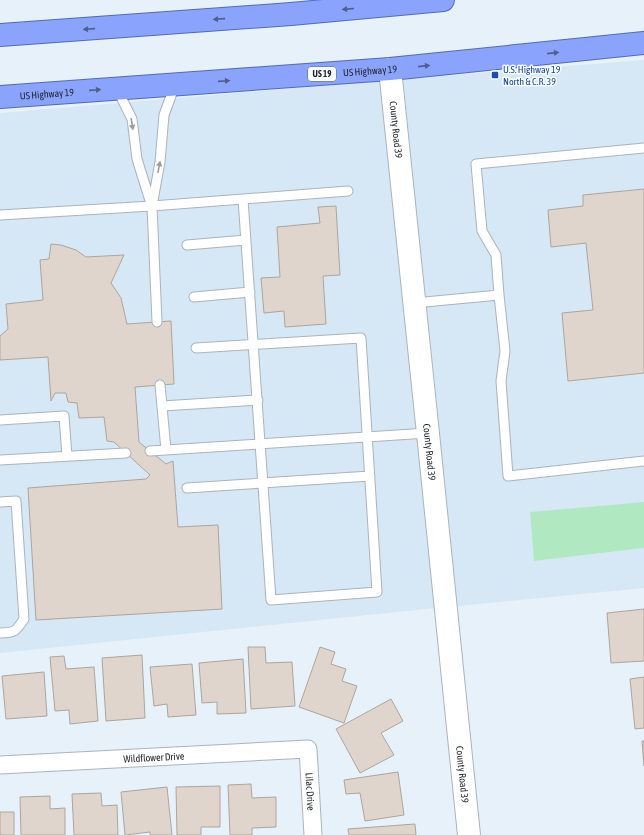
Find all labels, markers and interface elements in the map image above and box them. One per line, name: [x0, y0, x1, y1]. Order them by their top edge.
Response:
one-way arrow: [342, 5, 354, 12]
one-way arrow: [213, 16, 225, 23]
one-way arrow: [83, 25, 95, 32]
one-way arrow: [547, 49, 559, 56]
one-way arrow: [418, 62, 430, 69]
street label: US Highway 19: [343, 63, 398, 78]
place label: U.S. Highway 19 North & C.R. 39: [503, 64, 561, 87]
road number: US 19: [308, 67, 336, 81]
marker: U.S. Highway 19 North & C.R. 39: [490, 70, 500, 80]
one-way arrow: [218, 78, 230, 85]
street label: US Highway 19: [19, 86, 75, 101]
one-way arrow: [89, 87, 101, 94]
street label: County Road 39: [388, 101, 405, 159]
one-way arrow: [129, 118, 135, 130]
one-way arrow: [156, 161, 162, 173]
street label: County Road 39: [421, 423, 438, 481]
street label: County Road 39: [454, 745, 471, 804]
street label: Wildflower Drive: [123, 750, 185, 764]
street label: Lilac Drive: [304, 772, 317, 811]

